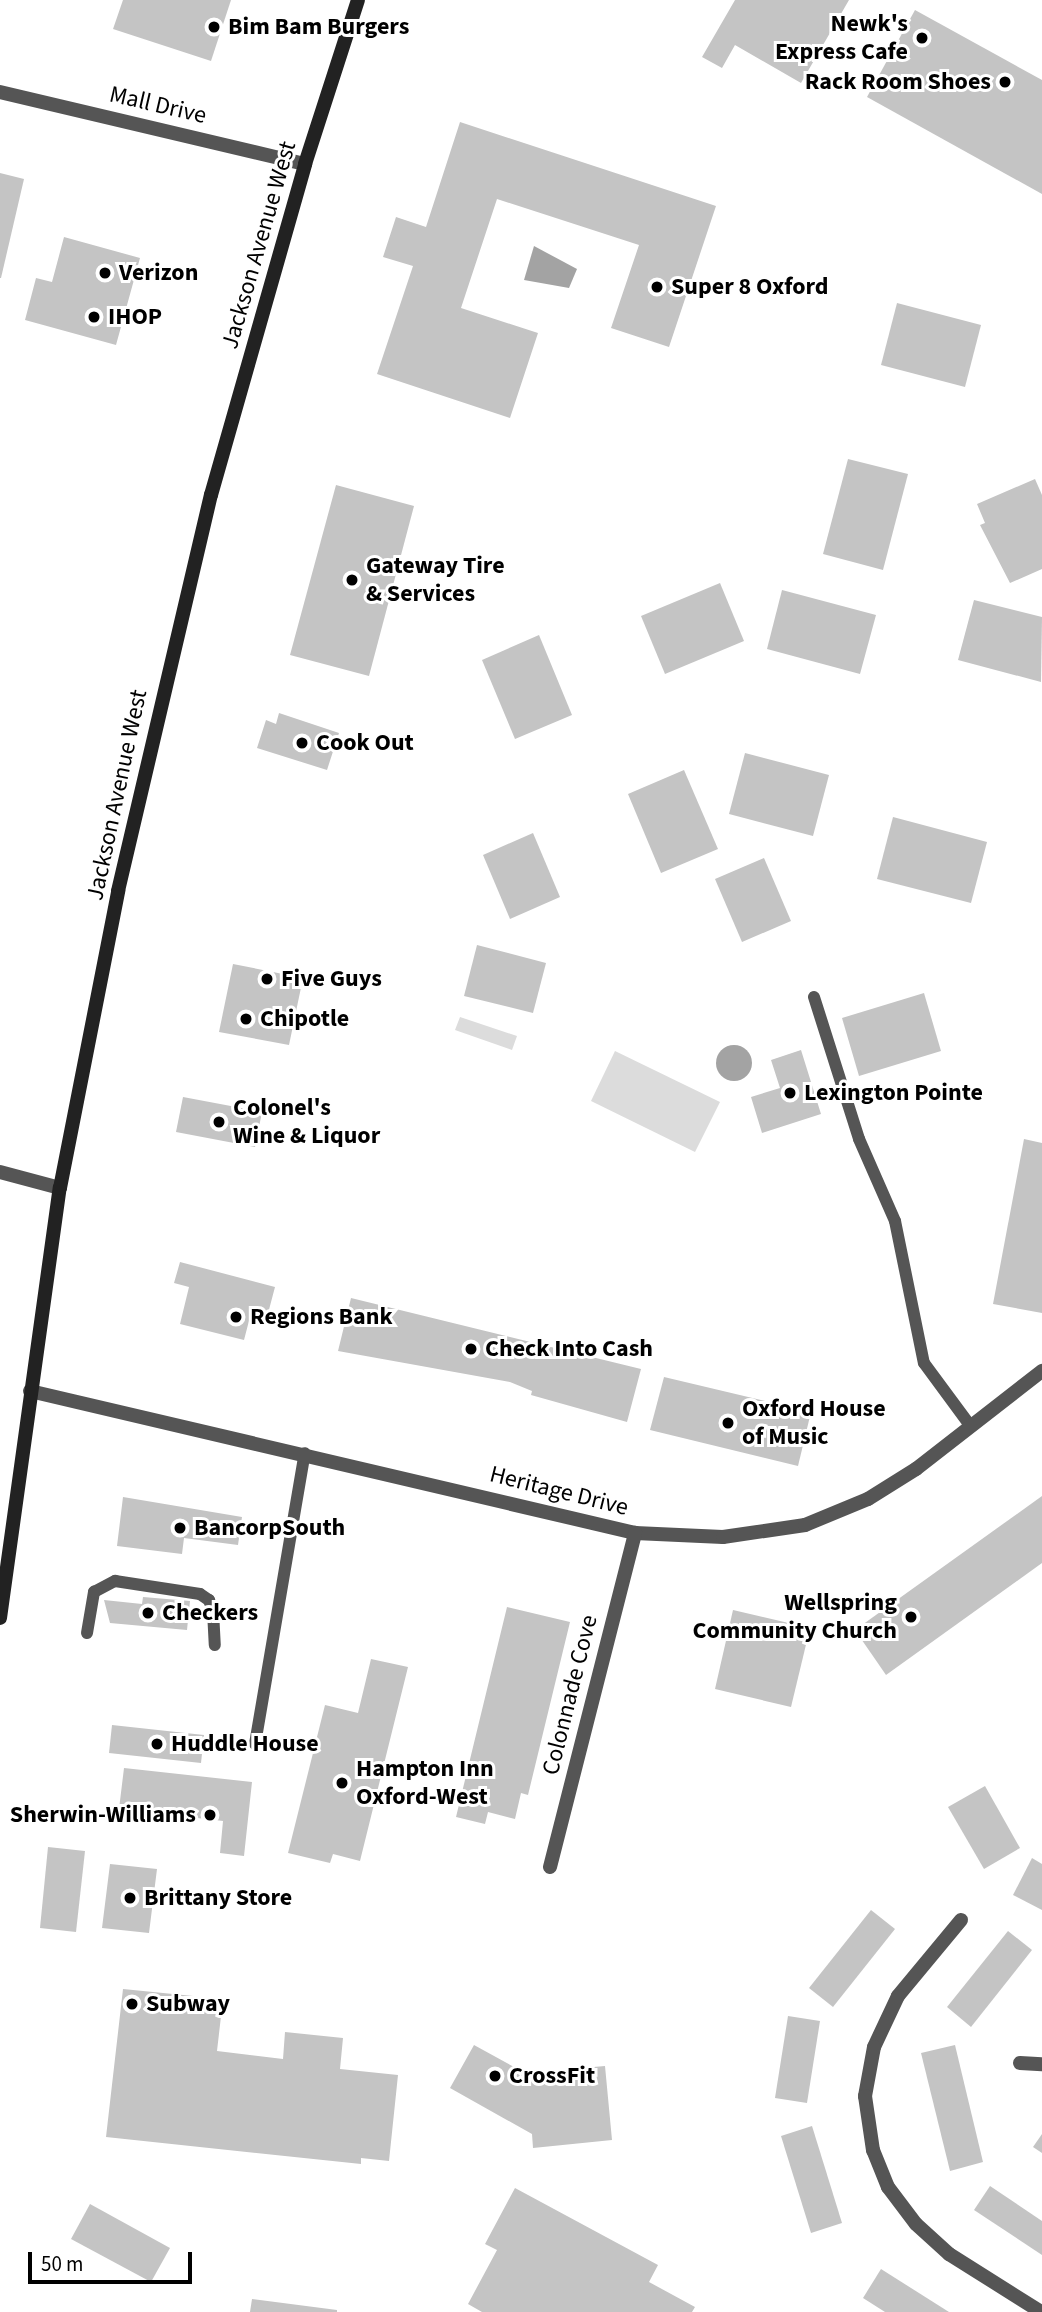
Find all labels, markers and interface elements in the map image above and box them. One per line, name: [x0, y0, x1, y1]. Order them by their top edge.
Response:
place label: Newk's Express Cafe: [775, 10, 908, 66]
place label: Bim Bam Burgers: [228, 13, 409, 41]
marker: Bim Bam Burgers: [206, 19, 222, 35]
marker: Newk's Express Cafe: [914, 30, 930, 46]
place label: Rack Room Shoes: [805, 68, 991, 96]
marker: Rack Room Shoes: [997, 74, 1013, 90]
street label: Mall Drive: [107, 80, 209, 130]
street label: Jackson Avenue West: [216, 138, 302, 352]
place label: Verizon: [119, 259, 198, 287]
marker: Verizon: [97, 265, 113, 281]
place label: Super 8 Oxford: [671, 273, 829, 301]
marker: Super 8 Oxford: [649, 279, 665, 295]
place label: IHOP: [108, 303, 162, 331]
marker: IHOP: [86, 309, 102, 325]
place label: Gateway Tire & Services: [366, 552, 505, 608]
marker: Gateway Tire & Services: [344, 572, 360, 588]
street label: Jackson Avenue West: [81, 687, 153, 903]
place label: Cook Out: [316, 729, 414, 757]
marker: Cook Out: [294, 735, 310, 751]
place label: Five Guys: [281, 965, 382, 993]
marker: Five Guys: [259, 971, 275, 987]
place label: Chipotle: [260, 1005, 349, 1033]
marker: Chipotle: [238, 1011, 254, 1027]
place label: Lexington Pointe: [804, 1079, 983, 1107]
marker: Lexington Pointe: [782, 1085, 798, 1101]
place label: Colonel's Wine & Liquor: [233, 1094, 380, 1150]
marker: Colonel's Wine & Liquor: [211, 1114, 227, 1130]
place label: Regions Bank: [250, 1303, 393, 1331]
marker: Regions Bank: [228, 1309, 244, 1325]
place label: Check Into Cash: [485, 1335, 653, 1363]
marker: Check Into Cash: [463, 1341, 479, 1357]
place label: Oxford House of Music: [742, 1395, 886, 1451]
marker: Oxford House of Music: [720, 1415, 736, 1431]
street label: Heritage Drive: [487, 1460, 631, 1522]
place label: BancorpSouth: [194, 1514, 345, 1542]
marker: BancorpSouth: [172, 1520, 188, 1536]
place label: Wellspring Community Church: [693, 1589, 897, 1645]
place label: Checkers: [162, 1599, 258, 1627]
marker: Checkers: [140, 1605, 156, 1621]
marker: Wellspring Community Church: [903, 1609, 919, 1625]
street label: Colonnade Cove: [536, 1612, 604, 1778]
place label: Huddle House: [171, 1730, 319, 1758]
marker: Huddle House: [149, 1736, 165, 1752]
place label: Hampton Inn Oxford-West: [356, 1755, 494, 1811]
marker: Hampton Inn Oxford-West: [334, 1775, 350, 1791]
place label: Sherwin-Williams: [10, 1801, 196, 1829]
marker: Sherwin-Williams: [202, 1807, 218, 1823]
place label: Brittany Store: [144, 1884, 292, 1912]
marker: Brittany Store: [122, 1890, 138, 1906]
place label: Subway: [146, 1990, 230, 2018]
marker: Subway: [124, 1996, 140, 2012]
place label: CrossFit: [509, 2062, 595, 2090]
marker: CrossFit: [487, 2068, 503, 2084]
scale bar: [32, 2238, 196, 2282]
text: 50 m: [41, 2249, 83, 2279]

